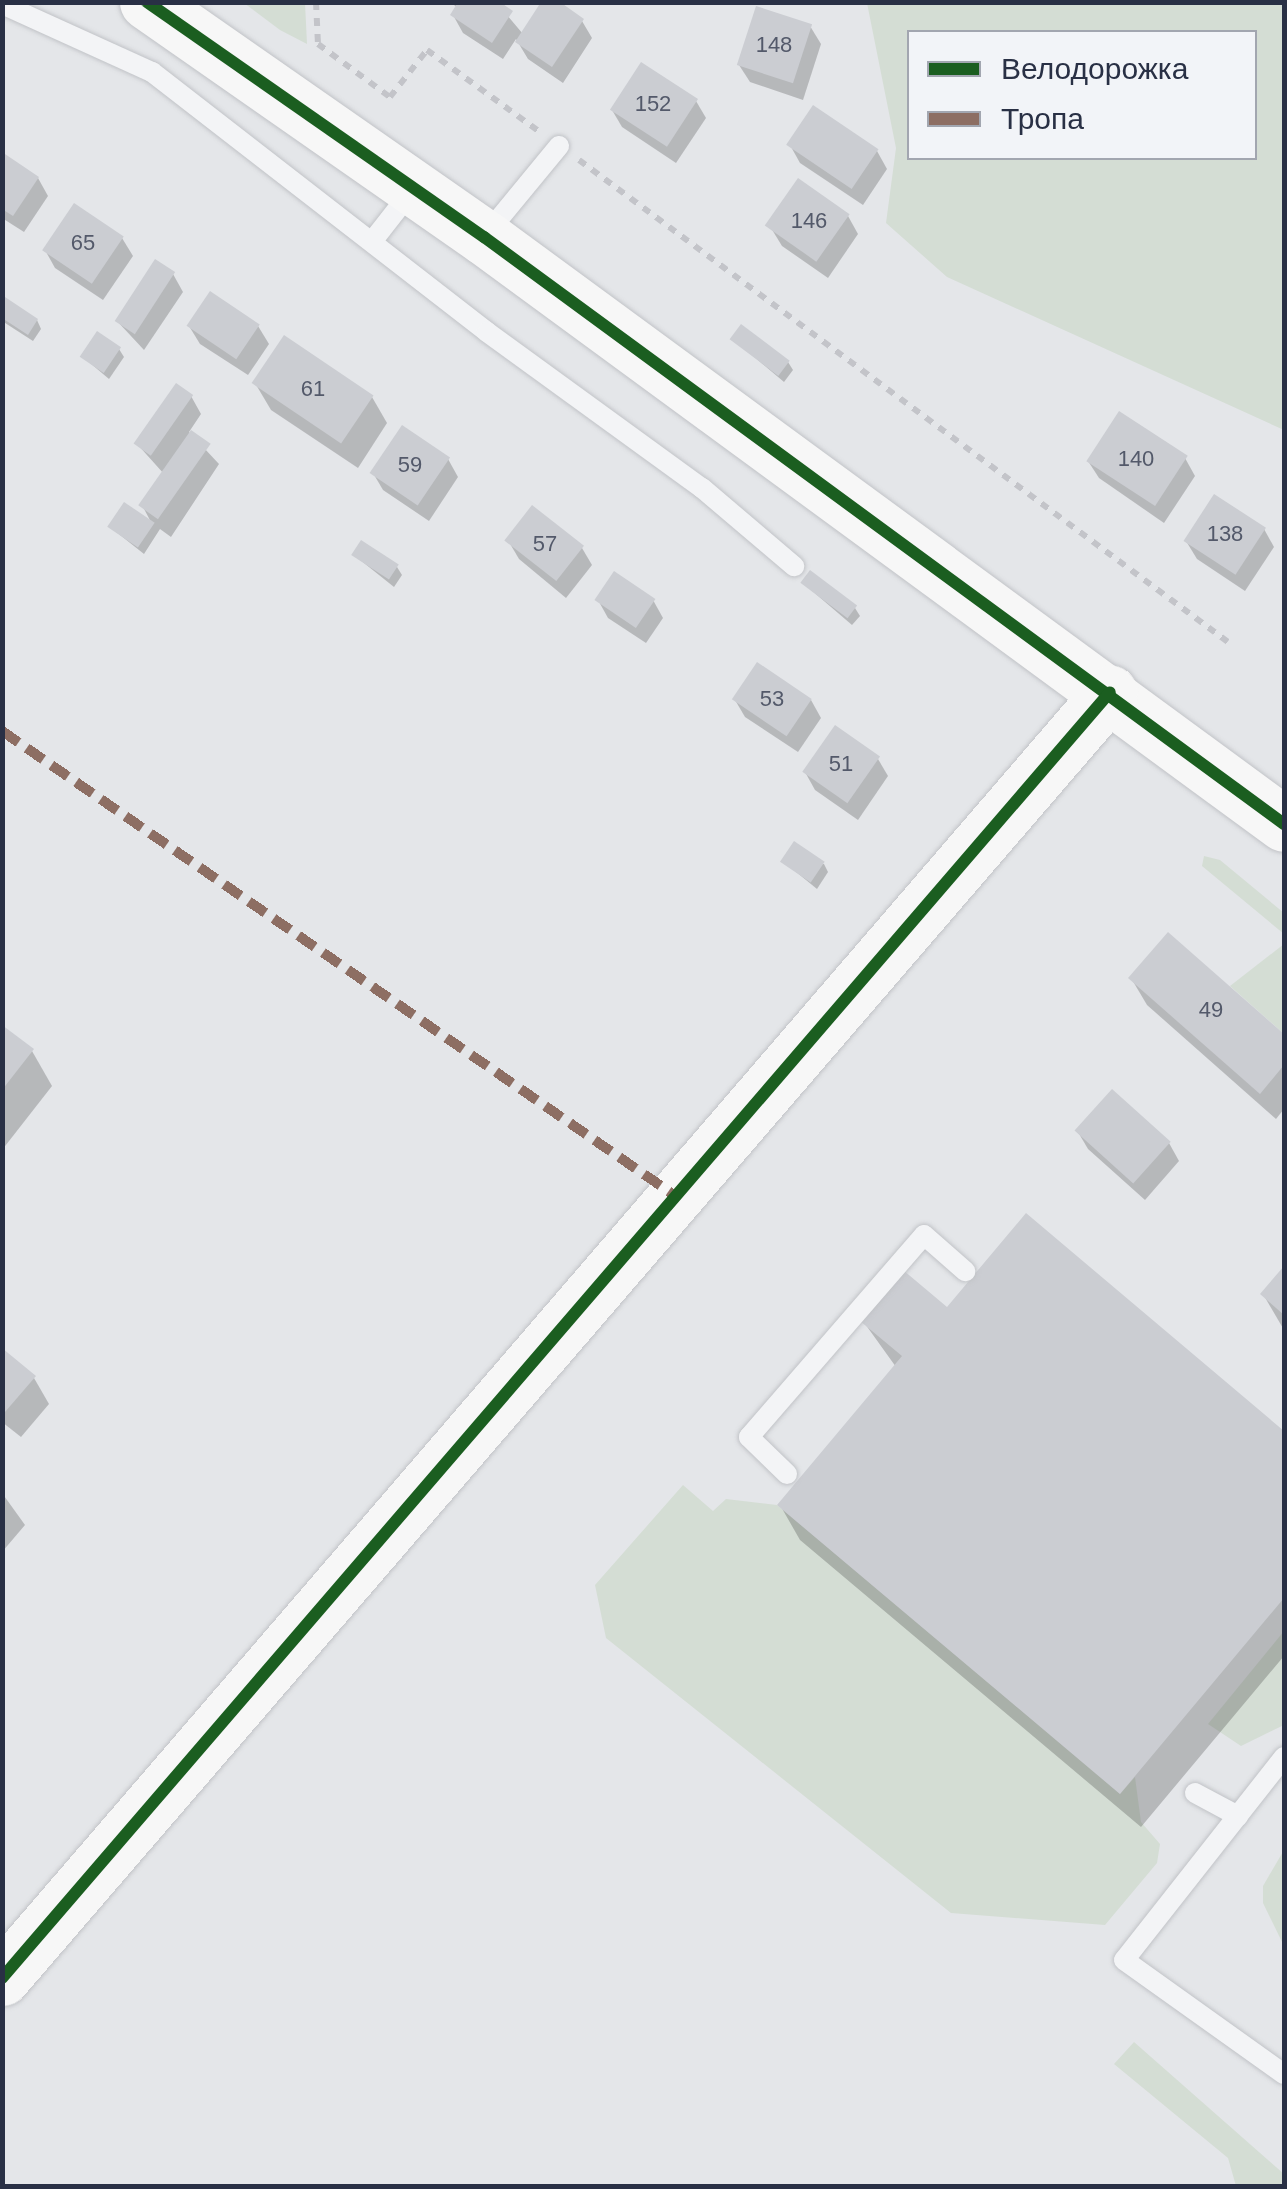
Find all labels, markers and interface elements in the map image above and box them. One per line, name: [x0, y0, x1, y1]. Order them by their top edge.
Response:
legend: [907, 30, 1257, 160]
house number: 148: [756, 32, 792, 58]
text: Велодорожка: [1001, 52, 1188, 85]
house number: 152: [635, 91, 671, 117]
text: Тропа: [1001, 102, 1084, 135]
house number: 146: [791, 208, 827, 234]
house number: 65: [71, 230, 95, 256]
house number: 61: [301, 376, 325, 402]
house number: 140: [1118, 446, 1154, 472]
house number: 59: [398, 452, 422, 478]
house number: 138: [1207, 521, 1243, 547]
house number: 57: [533, 531, 557, 557]
house number: 53: [760, 686, 784, 712]
house number: 51: [829, 751, 853, 777]
house number: 49: [1199, 997, 1223, 1023]

